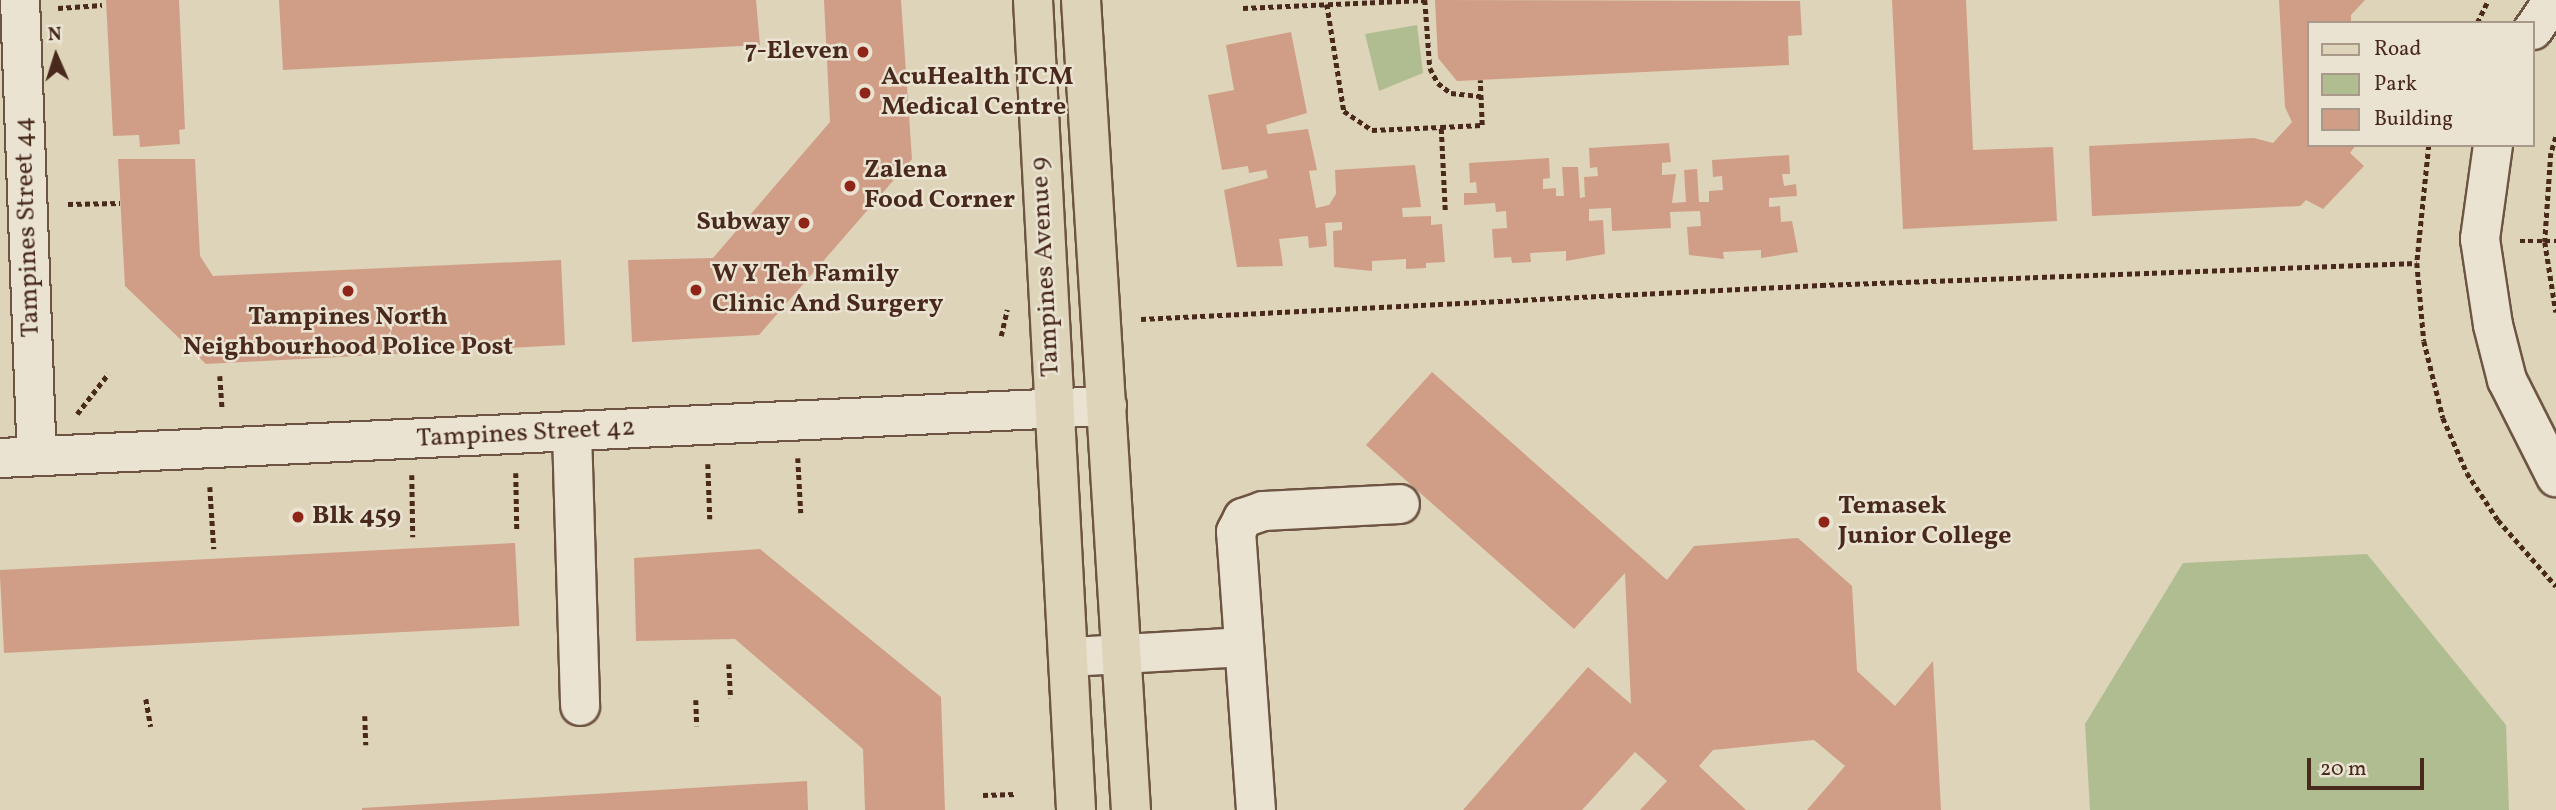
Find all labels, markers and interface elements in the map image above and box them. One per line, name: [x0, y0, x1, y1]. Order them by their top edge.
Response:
north arrow: [21, 21, 91, 91]
legend: [2308, 21, 2535, 147]
text: N: [47, 22, 62, 48]
text: Road: [2374, 35, 2421, 64]
place label: 7-Eleven: [745, 36, 849, 68]
marker: 7-Eleven: [855, 44, 871, 60]
place label: AcuHealth TCM Medical Centre: [881, 62, 1074, 124]
text: Park: [2374, 70, 2417, 99]
marker: AcuHealth TCM Medical Centre: [855, 83, 875, 103]
text: Building: [2374, 105, 2453, 134]
street label: Tampines Street 44: [9, 116, 47, 338]
place label: Zalena Food Corner: [864, 155, 1015, 216]
street label: Tampines Avenue 9: [1025, 156, 1067, 378]
marker: Zalena Food Corner: [842, 178, 858, 194]
place label: Subway: [696, 207, 790, 239]
marker: Subway: [796, 215, 812, 231]
place label: W Y Teh Family Clinic And Surgery: [712, 259, 943, 320]
marker: W Y Teh Family Clinic And Surgery: [686, 280, 706, 300]
marker: Tampines North Neighbourhood Police Post: [340, 283, 356, 299]
place label: Tampines North Neighbourhood Police Post: [183, 302, 513, 364]
street label: Tampines Street 42: [416, 413, 636, 455]
place label: Temasek Junior College: [1838, 491, 2011, 552]
place label: Blk 459: [312, 501, 401, 533]
marker: Blk 459: [290, 509, 306, 525]
marker: Temasek Junior College: [1816, 514, 1832, 530]
scale bar: [2311, 744, 2428, 788]
text: 20 m: [2320, 755, 2366, 784]

